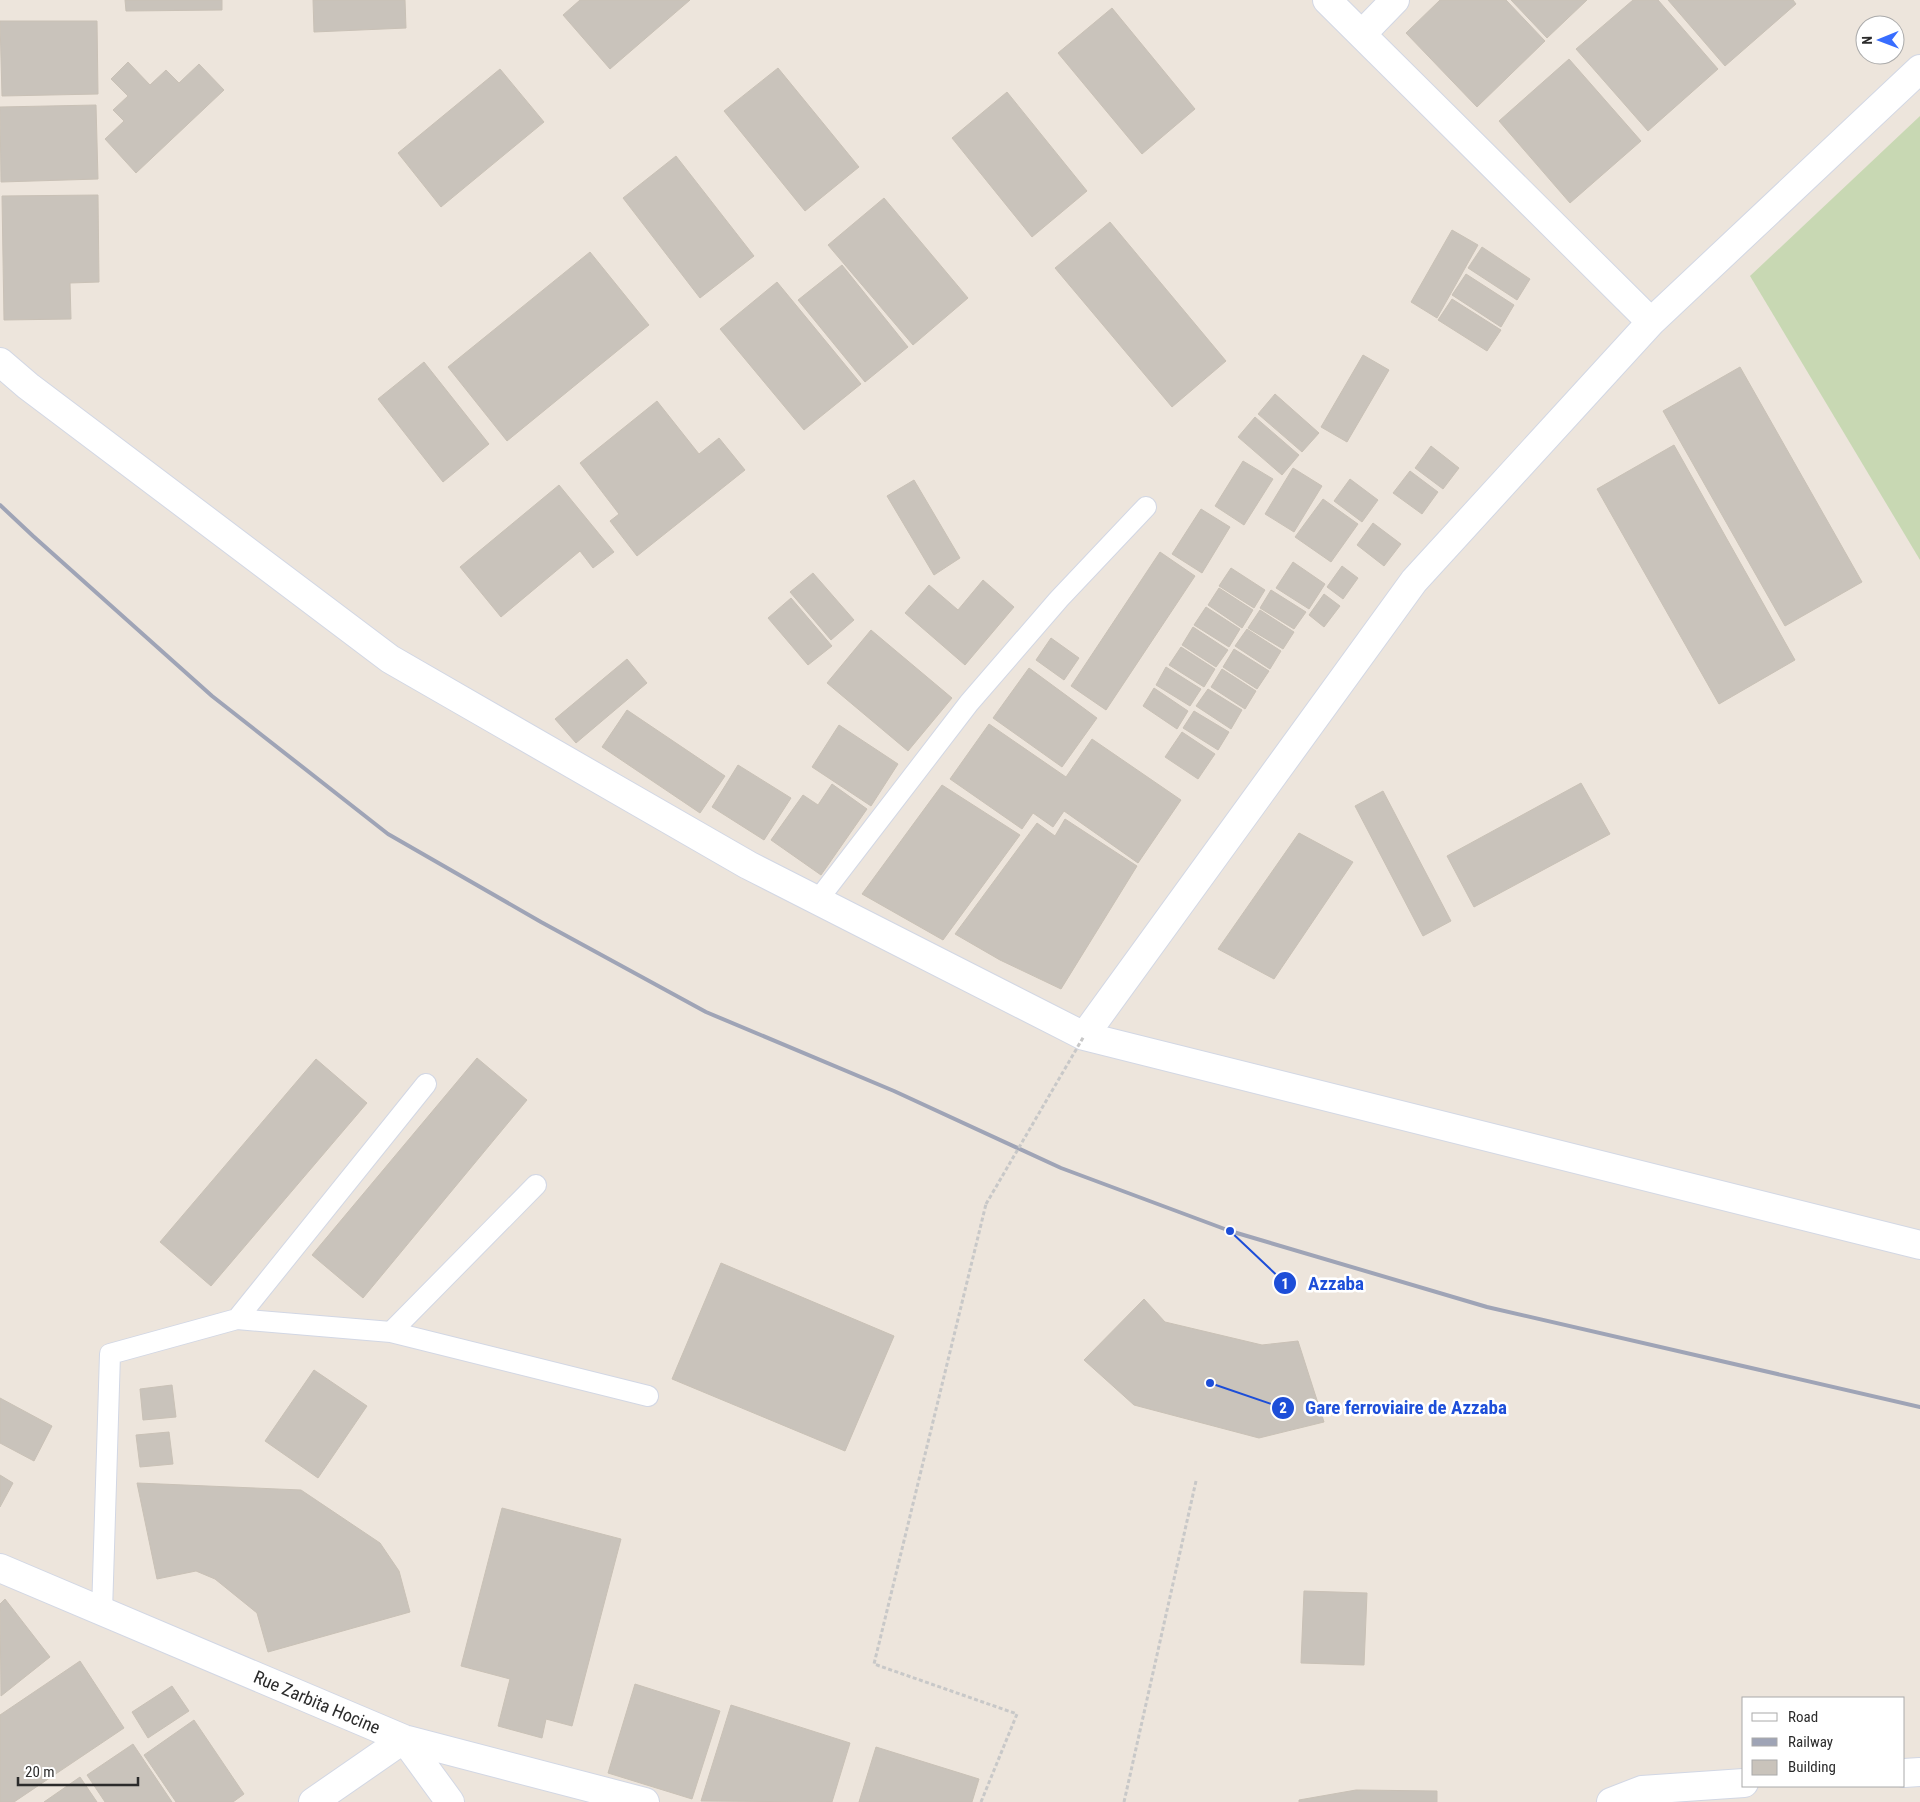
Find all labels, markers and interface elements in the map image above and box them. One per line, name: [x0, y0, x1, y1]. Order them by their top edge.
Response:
north arrow: [1855, 15, 1905, 65]
text: N: [1859, 36, 1875, 45]
callout: Azzaba: [1273, 1266, 1374, 1300]
text: Azzaba: [1308, 1272, 1364, 1295]
text: 1: [1281, 1275, 1289, 1293]
callout: Gare ferroviaire de Azzaba: [1270, 1391, 1517, 1425]
text: Gare ferroviaire de Azzaba: [1305, 1396, 1507, 1419]
text: 2: [1279, 1399, 1287, 1417]
street label: Rue Zarbita Hocine: [251, 1666, 383, 1738]
legend: [1742, 1697, 1905, 1787]
text: Road: [1788, 1708, 1818, 1726]
text: Railway: [1788, 1733, 1833, 1751]
scale bar: [18, 1754, 138, 1786]
text: Building: [1788, 1758, 1836, 1776]
text: 20 m: [25, 1763, 55, 1781]

